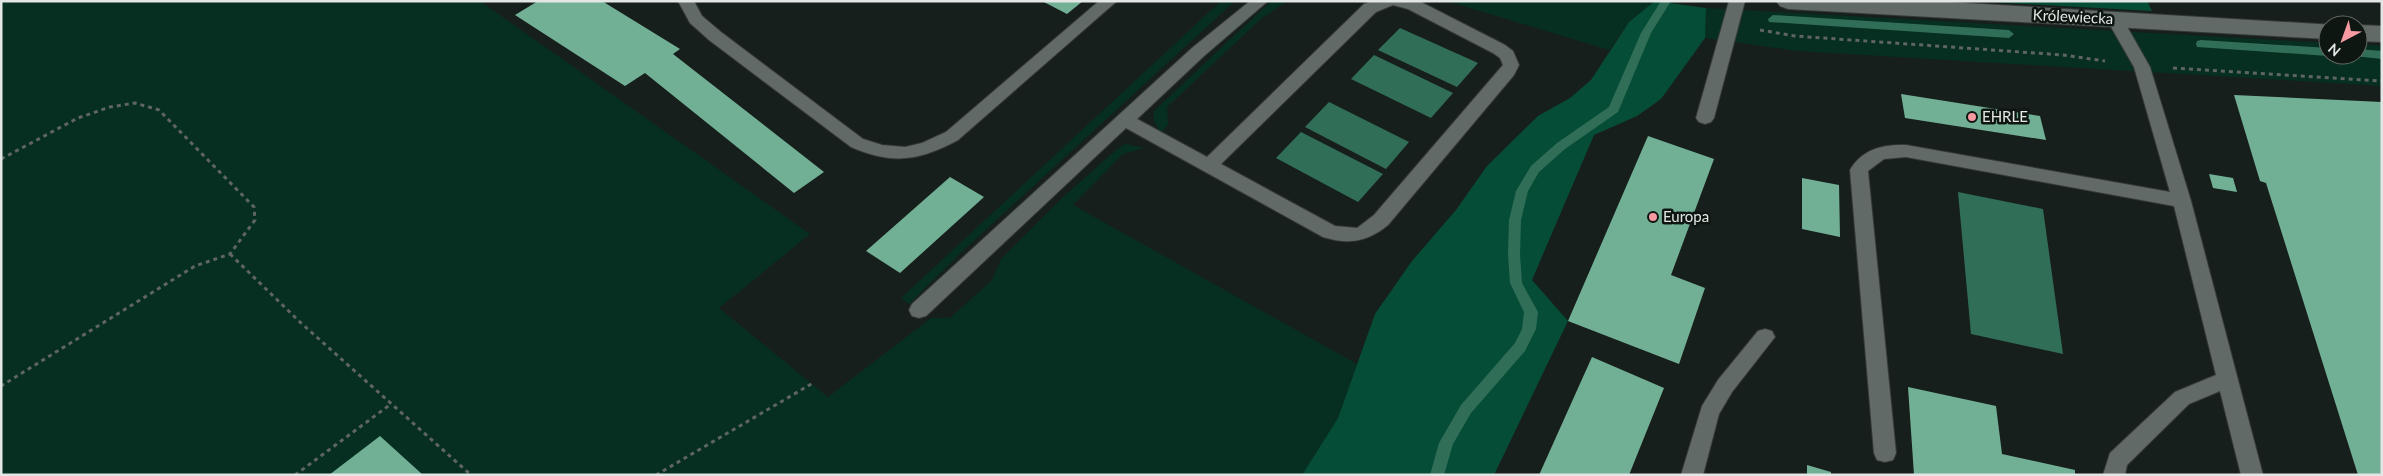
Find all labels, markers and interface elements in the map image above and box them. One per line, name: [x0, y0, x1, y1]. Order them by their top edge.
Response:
street label: Królewiecka: [2032, 5, 2114, 27]
north arrow: [2318, 15, 2368, 65]
text: N: [2324, 40, 2344, 60]
place label: EHRLE: [1982, 107, 2028, 125]
marker: EHRLE: [1966, 111, 1978, 123]
place label: Europa: [1663, 207, 1709, 225]
marker: Europa: [1647, 211, 1659, 223]

